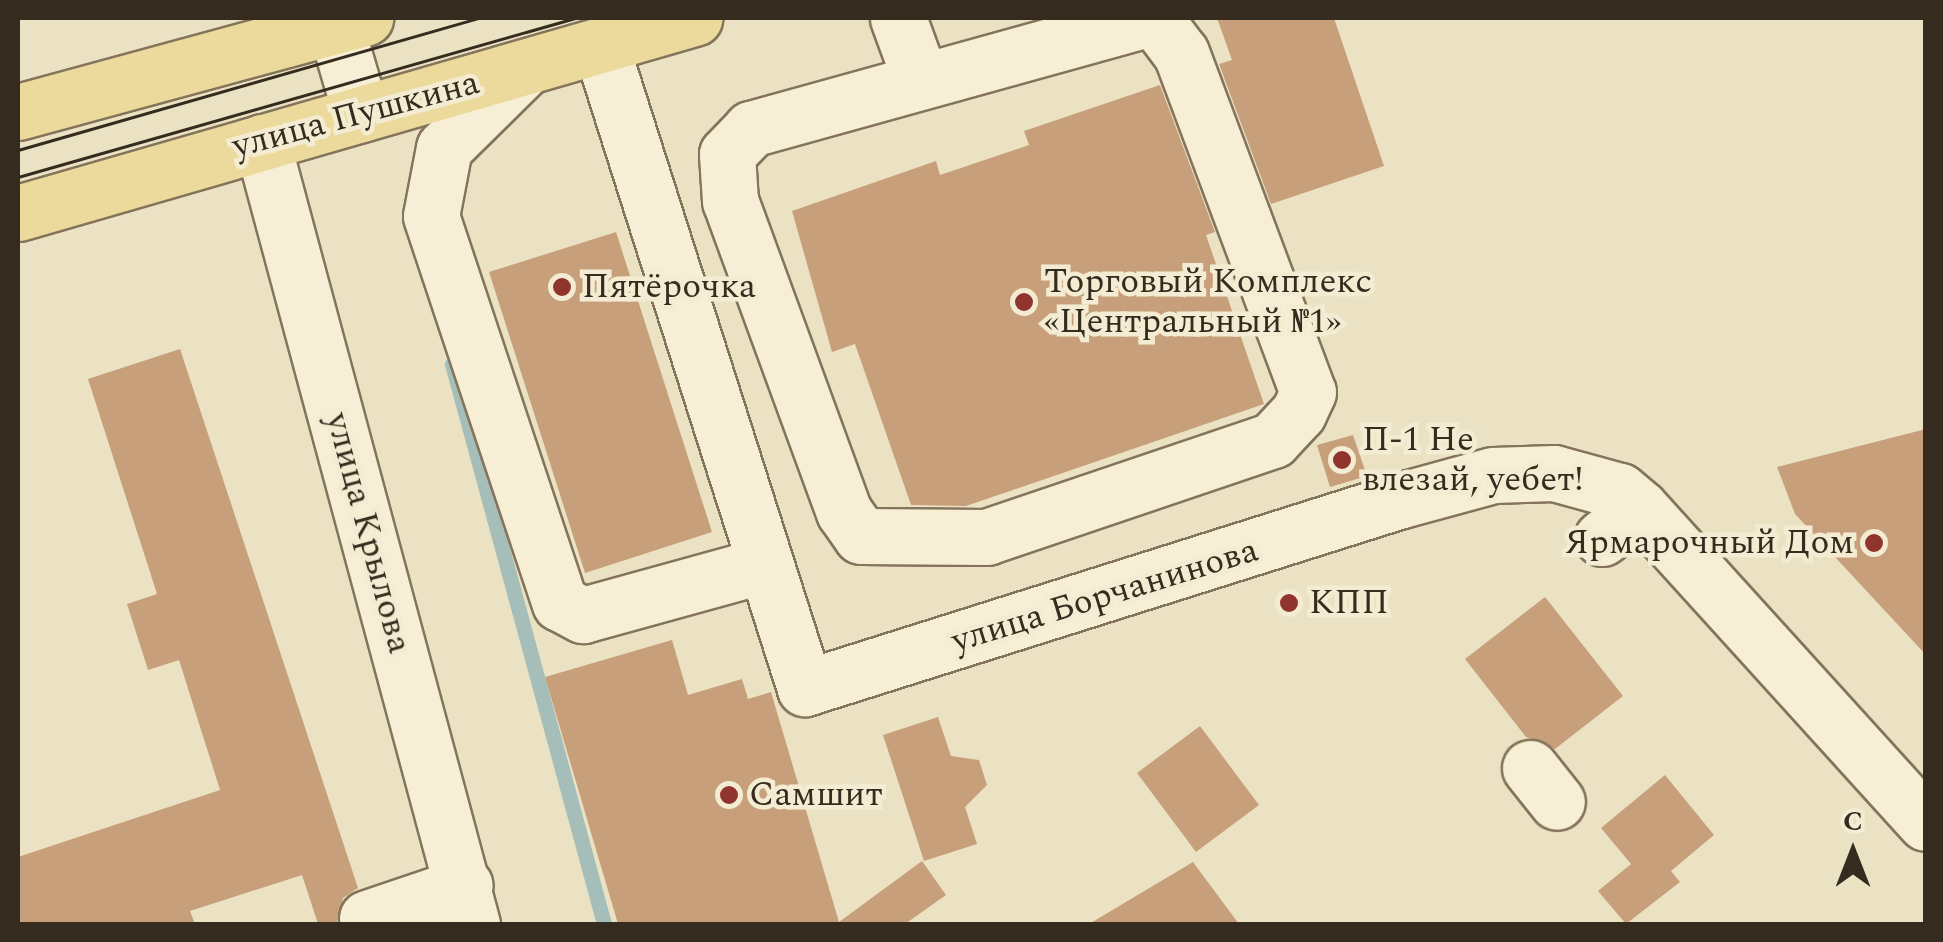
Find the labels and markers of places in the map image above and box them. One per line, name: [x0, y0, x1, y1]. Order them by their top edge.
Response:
place label: Торговый Комплекс «Центральный №1»: [1044, 261, 1372, 343]
place label: Пятёрочка: [582, 266, 756, 308]
marker: Пятёрочка: [551, 276, 573, 298]
marker: Торговый Комплекс «Центральный №1»: [1013, 291, 1035, 313]
place label: П-1 Не влезай, уебет!: [1362, 419, 1583, 501]
marker: П-1 Не влезай, уебет!: [1331, 449, 1353, 471]
place label: Ярмарочный Дом: [1565, 522, 1854, 564]
marker: Ярмарочный Дом: [1863, 532, 1885, 554]
place label: КПП: [1309, 582, 1389, 624]
marker: КПП: [1278, 592, 1300, 614]
place label: Самшит: [749, 774, 883, 816]
marker: Самшит: [718, 784, 740, 806]

